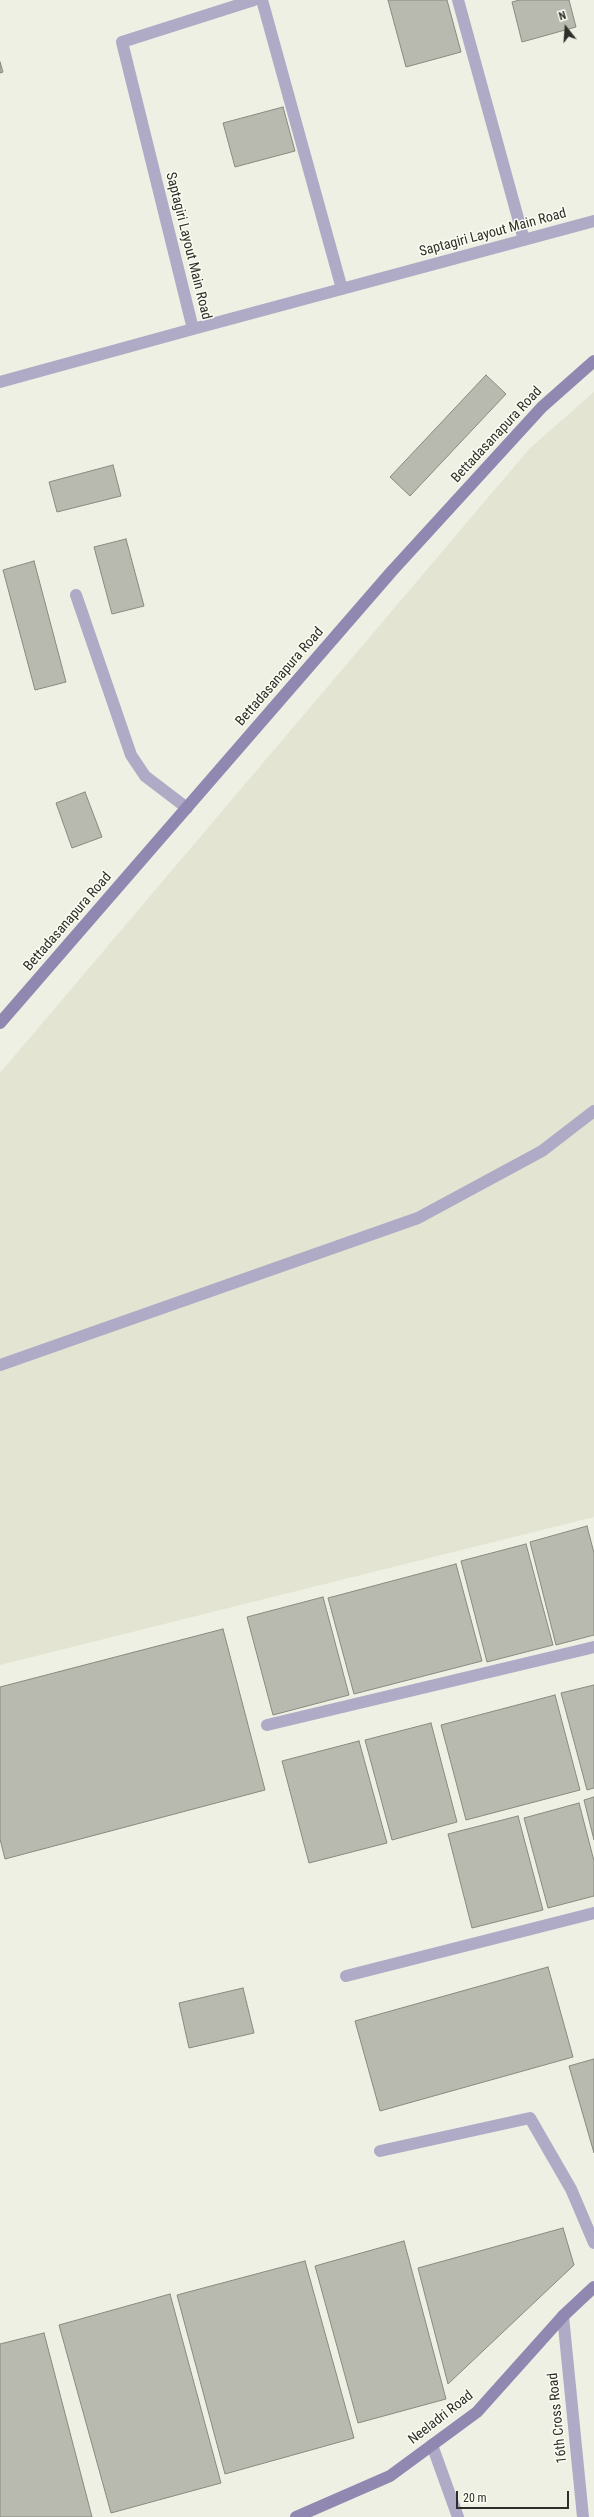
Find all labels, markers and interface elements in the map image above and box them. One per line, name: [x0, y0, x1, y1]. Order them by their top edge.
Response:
north arrow: [546, 8, 586, 48]
text: N: [557, 9, 567, 23]
street label: Saptagiri Layout Main Road: [162, 171, 214, 321]
street label: Saptagiri Layout Main Road: [418, 205, 568, 261]
street label: Bettadasanapura Road: [448, 384, 546, 486]
street label: Bettadasanapura Road: [233, 624, 327, 730]
street label: Bettadasanapura Road: [21, 869, 115, 975]
street label: 16th Cross Road: [545, 2372, 571, 2464]
street label: Neeladri Road: [405, 2388, 477, 2448]
scale bar: [458, 2483, 571, 2509]
text: 20 m: [463, 2491, 487, 2505]

